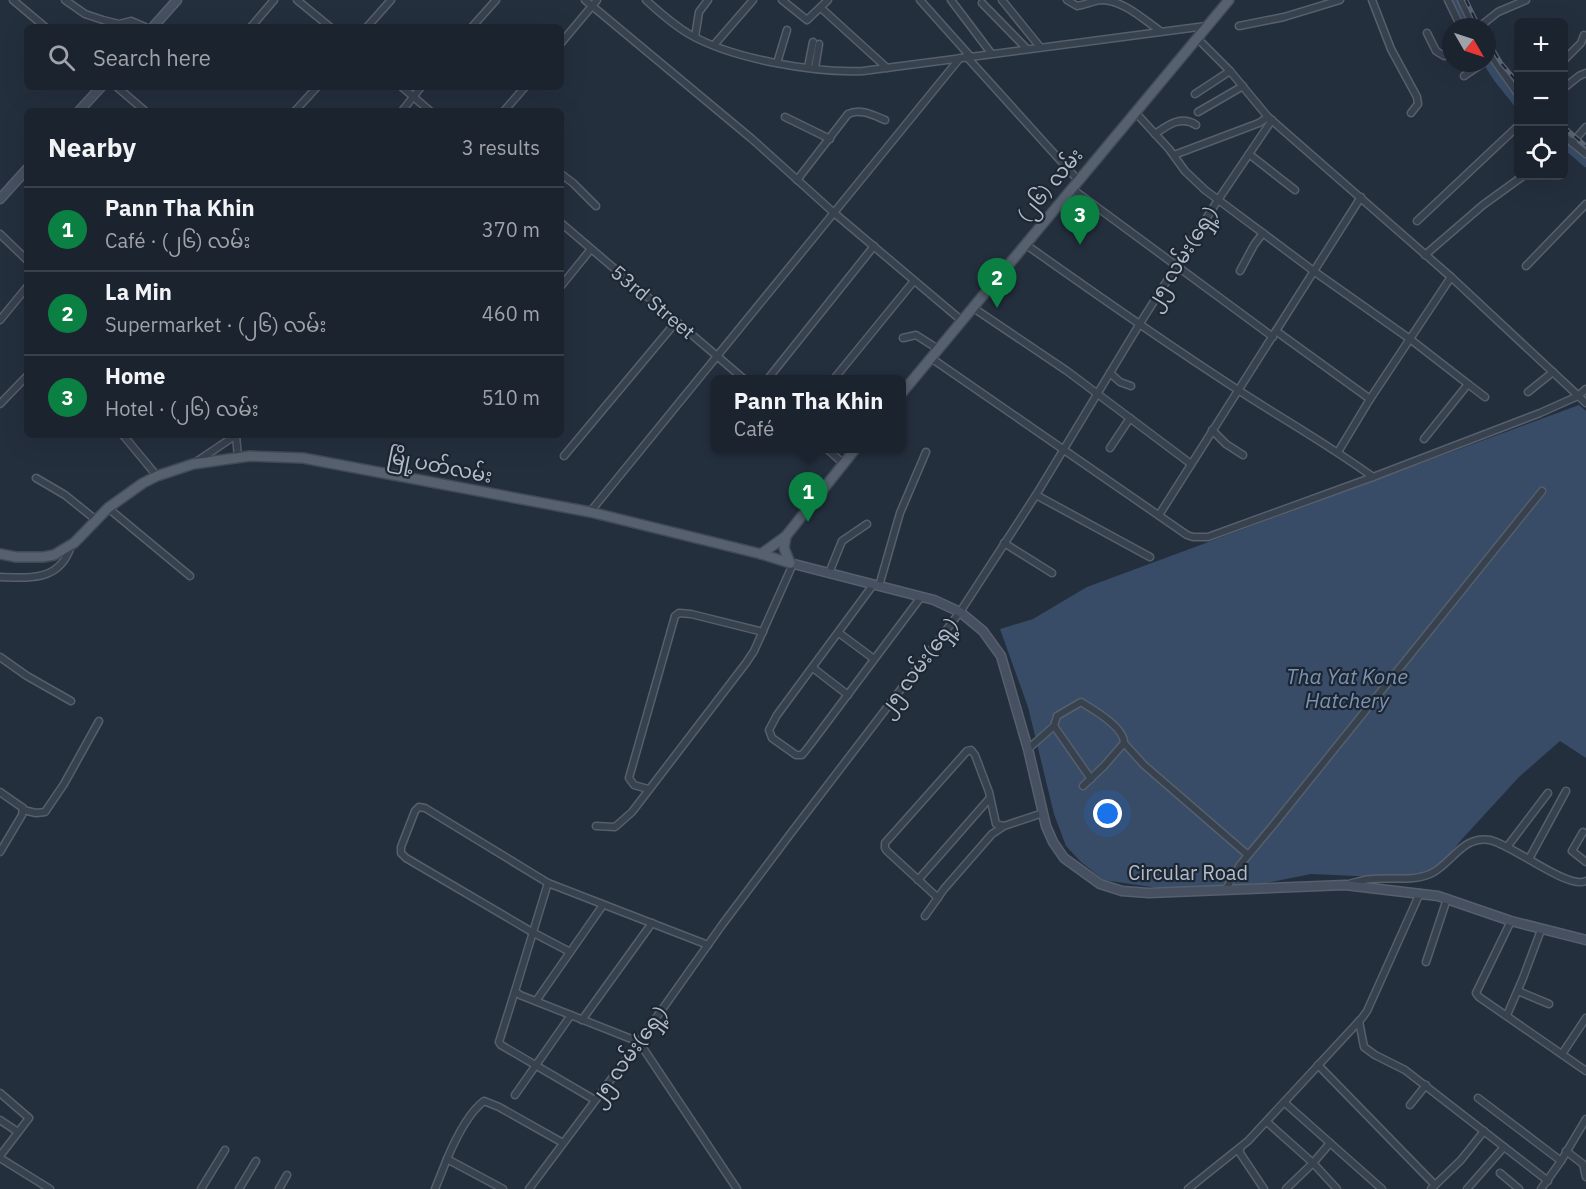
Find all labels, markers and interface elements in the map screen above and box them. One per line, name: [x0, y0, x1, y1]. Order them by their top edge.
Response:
north arrow: [1442, 18, 1496, 72]
map controls: [1514, 18, 1568, 180]
button: +: [1514, 18, 1568, 72]
search box: [24, 24, 564, 90]
icon: search: [45, 41, 78, 74]
text: Search here: [93, 43, 211, 72]
button: −: [1514, 72, 1568, 126]
button: locate: [1514, 126, 1568, 180]
text: Nearby: [48, 130, 136, 164]
text: 3 results: [462, 134, 540, 161]
street label: (၂၆) လမ်း: [1011, 142, 1091, 229]
text: Pann Tha Khin: [105, 193, 255, 222]
pin: 3: [1060, 196, 1100, 245]
street label: ၂၅ လမ်း(ရှေ့): [1138, 201, 1227, 317]
text: 1: [62, 216, 74, 243]
text: 370 m: [482, 216, 540, 243]
text: Café · (၂၆) လမ်း: [105, 227, 250, 254]
street label: 53rd Street: [605, 258, 701, 345]
pin: 2: [978, 258, 1016, 308]
text: La Min: [105, 277, 172, 306]
text: 2: [62, 300, 74, 327]
text: 460 m: [482, 300, 540, 327]
text: Supermarket · (၂၆) လမ်း: [105, 311, 327, 338]
text: Home: [105, 361, 165, 390]
popup: [711, 375, 906, 453]
text: 3: [62, 384, 74, 411]
text: 510 m: [482, 384, 540, 411]
text: Pann Tha Khin: [734, 386, 883, 415]
text: Hotel · (၂၆) လမ်း: [105, 395, 259, 422]
text: Café: [734, 415, 774, 442]
street label: မြို့ပတ်လမ်း: [385, 442, 495, 492]
pin: 1: [788, 472, 828, 522]
street label: ၂၅ လမ်း(ရှေ့): [871, 611, 967, 724]
water label: Tha Yat Kone Hatchery: [1286, 662, 1408, 714]
your location: [1093, 799, 1122, 828]
street label: Circular Road: [1128, 859, 1248, 886]
street label: ၂၅ လမ်း(ရှေ့): [582, 1000, 676, 1114]

